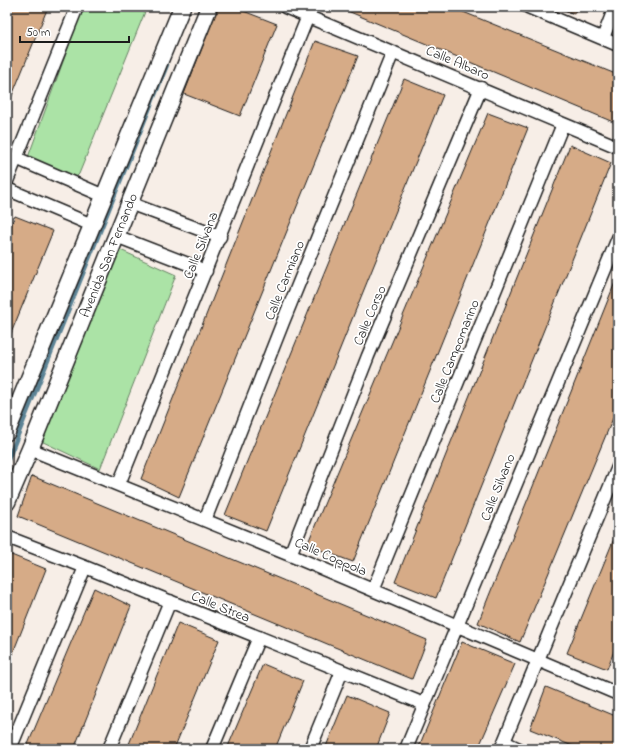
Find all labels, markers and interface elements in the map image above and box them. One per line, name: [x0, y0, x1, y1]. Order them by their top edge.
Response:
scale bar: [20, 18, 129, 44]
text: 50 m: [26, 24, 50, 42]
street label: Calle Albaro: [422, 41, 492, 86]
street label: Avenida San Fernando: [75, 190, 144, 321]
street label: Calle Silvana: [178, 209, 224, 282]
street label: Calle Carmiano: [260, 237, 311, 324]
street label: Calle Corso: [348, 282, 392, 349]
street label: Calle Campomarino: [425, 297, 486, 407]
street label: Calle Silvano: [475, 451, 521, 524]
street label: Calle Coppola: [291, 533, 370, 582]
street label: Calle Strea: [188, 586, 253, 629]

